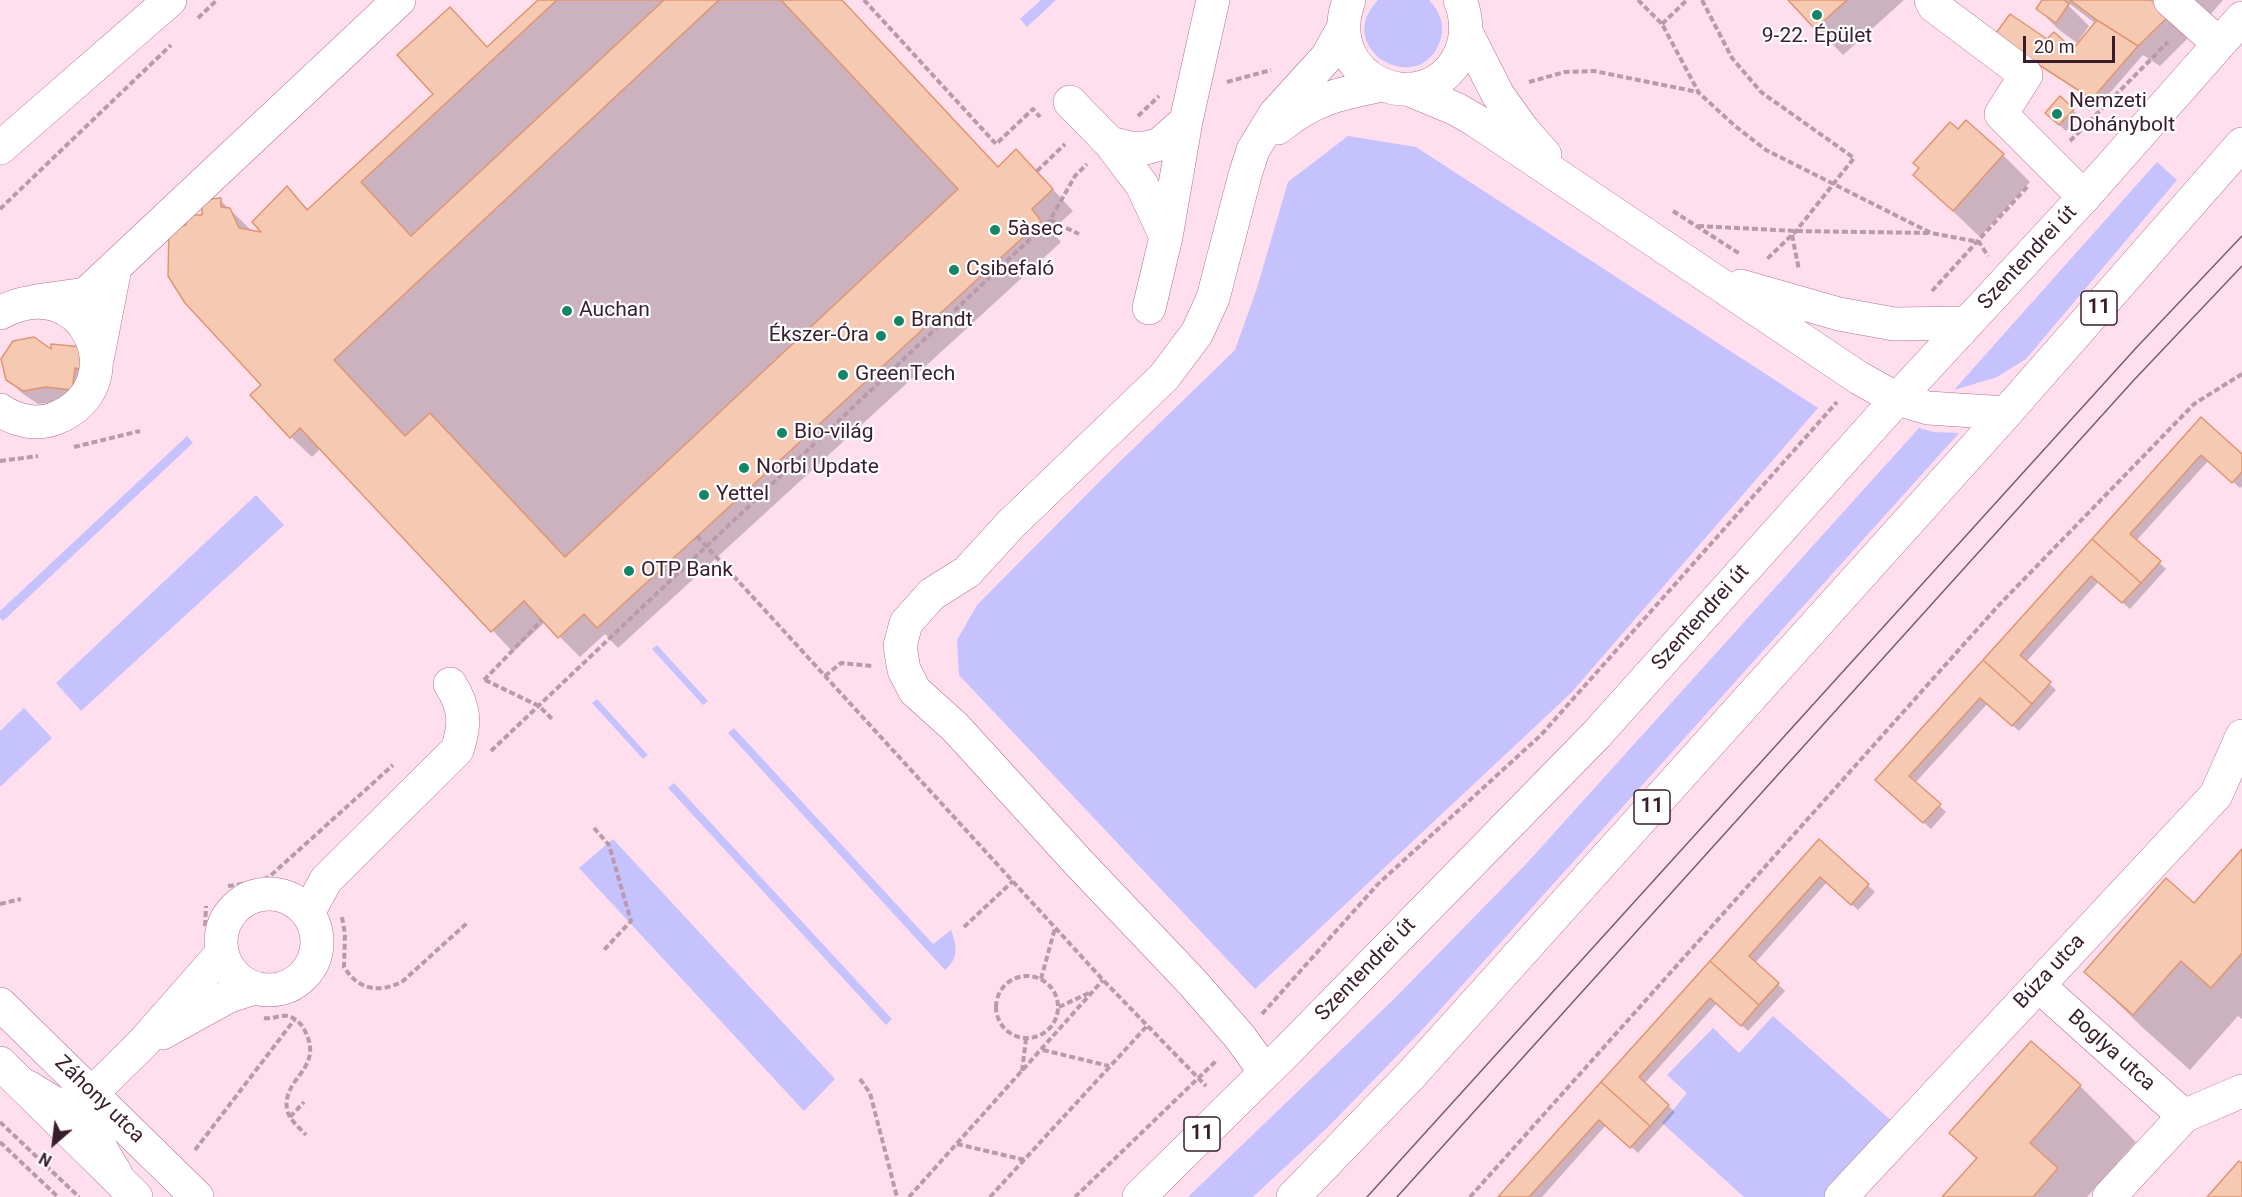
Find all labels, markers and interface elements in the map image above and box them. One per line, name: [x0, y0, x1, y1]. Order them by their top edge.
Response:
marker: 9-22. Épület: [1810, 8, 1824, 22]
place label: 9-22. Épület: [1762, 24, 1872, 50]
scale bar: [2026, 24, 2118, 62]
text: 20 m: [2034, 36, 2074, 57]
place label: Nemzeti Dohánybolt: [2069, 89, 2175, 139]
marker: Nemzeti Dohánybolt: [2050, 107, 2064, 121]
street label: Szentendrei út: [1973, 201, 2083, 315]
place label: 5àsec: [1007, 217, 1063, 243]
marker: 5àsec: [988, 223, 1002, 237]
place label: Csibefaló: [966, 257, 1054, 283]
marker: Csibefaló: [947, 263, 961, 277]
road number: 11: [2081, 291, 2117, 325]
place label: Auchan: [579, 298, 650, 324]
marker: Auchan: [560, 304, 574, 318]
place label: Brandt: [911, 308, 973, 334]
marker: Brandt: [892, 314, 906, 328]
place label: Ékszer-Óra: [769, 323, 869, 349]
marker: Ékszer-Óra: [874, 329, 888, 343]
place label: GreenTech: [855, 362, 955, 388]
marker: GreenTech: [836, 368, 850, 382]
place label: Bio-világ: [794, 420, 874, 446]
marker: Bio-világ: [775, 426, 789, 440]
place label: Norbi Update: [756, 455, 879, 481]
marker: Norbi Update: [737, 461, 751, 475]
place label: Yettel: [716, 482, 769, 508]
marker: Yettel: [697, 488, 711, 502]
place label: OTP Bank: [641, 558, 733, 584]
street label: Szentendrei út: [1647, 560, 1755, 676]
marker: OTP Bank: [622, 564, 636, 578]
road number: 11: [1634, 790, 1670, 824]
street label: Szentendrei út: [1310, 913, 1422, 1027]
street label: Búza utca: [2009, 930, 2091, 1014]
street label: Boglya utca: [2062, 1005, 2160, 1097]
street label: Záhony utca: [49, 1051, 149, 1149]
north arrow: [24, 1113, 84, 1173]
road number: 11: [1184, 1117, 1220, 1151]
text: N: [36, 1148, 55, 1170]

